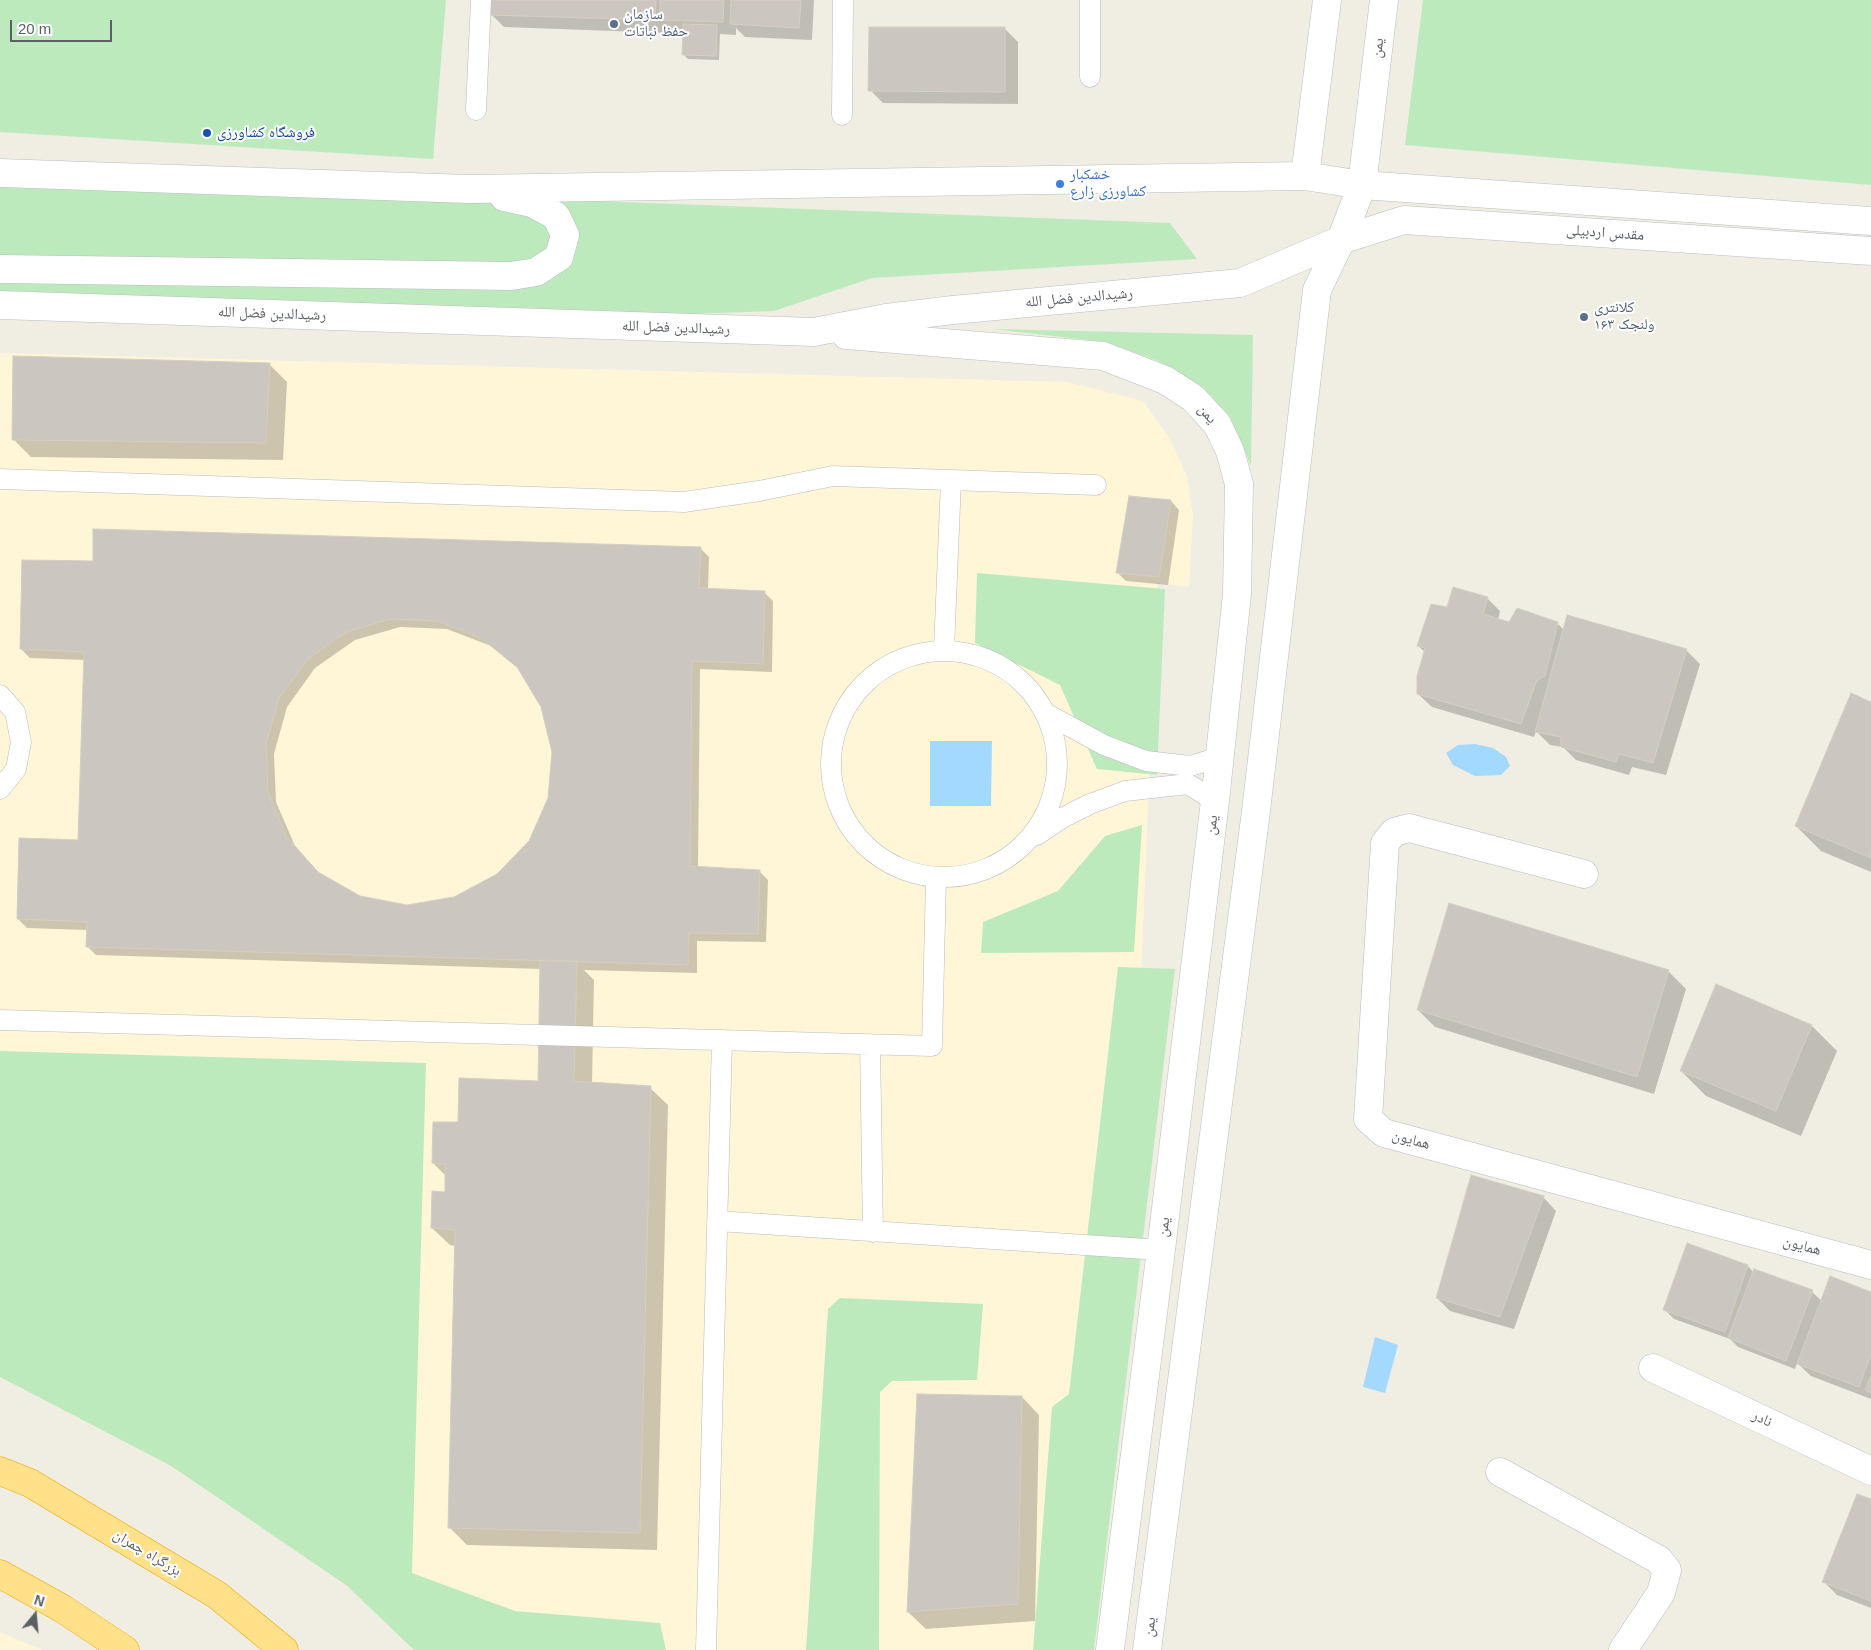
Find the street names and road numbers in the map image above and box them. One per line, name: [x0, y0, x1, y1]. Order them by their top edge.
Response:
street label: یمن: [1368, 37, 1388, 59]
street label: مقدس اردبیلی: [1565, 221, 1645, 245]
street label: رشیدالدین فضل الله: [1024, 284, 1134, 312]
street label: رشیدالدین فضل الله: [218, 303, 326, 325]
street label: رشیدالدین فضل الله: [622, 317, 730, 339]
street label: یمن: [1194, 401, 1220, 427]
street label: یمن: [1202, 814, 1222, 836]
street label: همایون: [1390, 1126, 1432, 1154]
street label: یمن: [1154, 1216, 1174, 1238]
street label: همایون: [1781, 1232, 1823, 1260]
street label: نادر: [1749, 1407, 1775, 1431]
street label: بزرگراه چمران: [110, 1526, 184, 1580]
street label: یمن: [1140, 1616, 1160, 1638]

